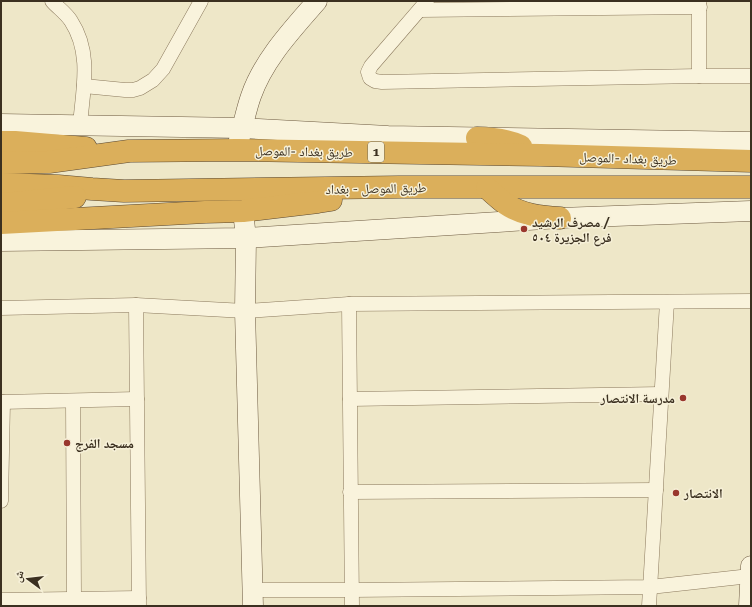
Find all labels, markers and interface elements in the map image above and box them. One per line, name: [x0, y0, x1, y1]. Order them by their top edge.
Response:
road number: 1: [368, 142, 384, 162]
street label: طريق بغداد -الموصل: [255, 143, 353, 161]
street label: طريق بغداد -الموصل: [579, 149, 677, 169]
street label: طريق الموصل - بغداد: [325, 180, 427, 198]
place label: مصرف الرشيد / فرع الجزيرة ٥٠٤: [532, 215, 611, 247]
marker: مصرف الرشيد / فرع الجزيرة ٥٠٤: [519, 224, 529, 234]
place label: مدرسة الانتصار: [600, 391, 675, 406]
marker: مدرسة الانتصار: [678, 393, 688, 403]
place label: مسجد الفرج: [75, 436, 134, 452]
marker: مسجد الفرج: [62, 438, 72, 448]
place label: الانتصار: [683, 486, 723, 501]
marker: الانتصار: [671, 488, 681, 498]
north arrow: [8, 559, 48, 599]
text: ش: [11, 569, 28, 584]

